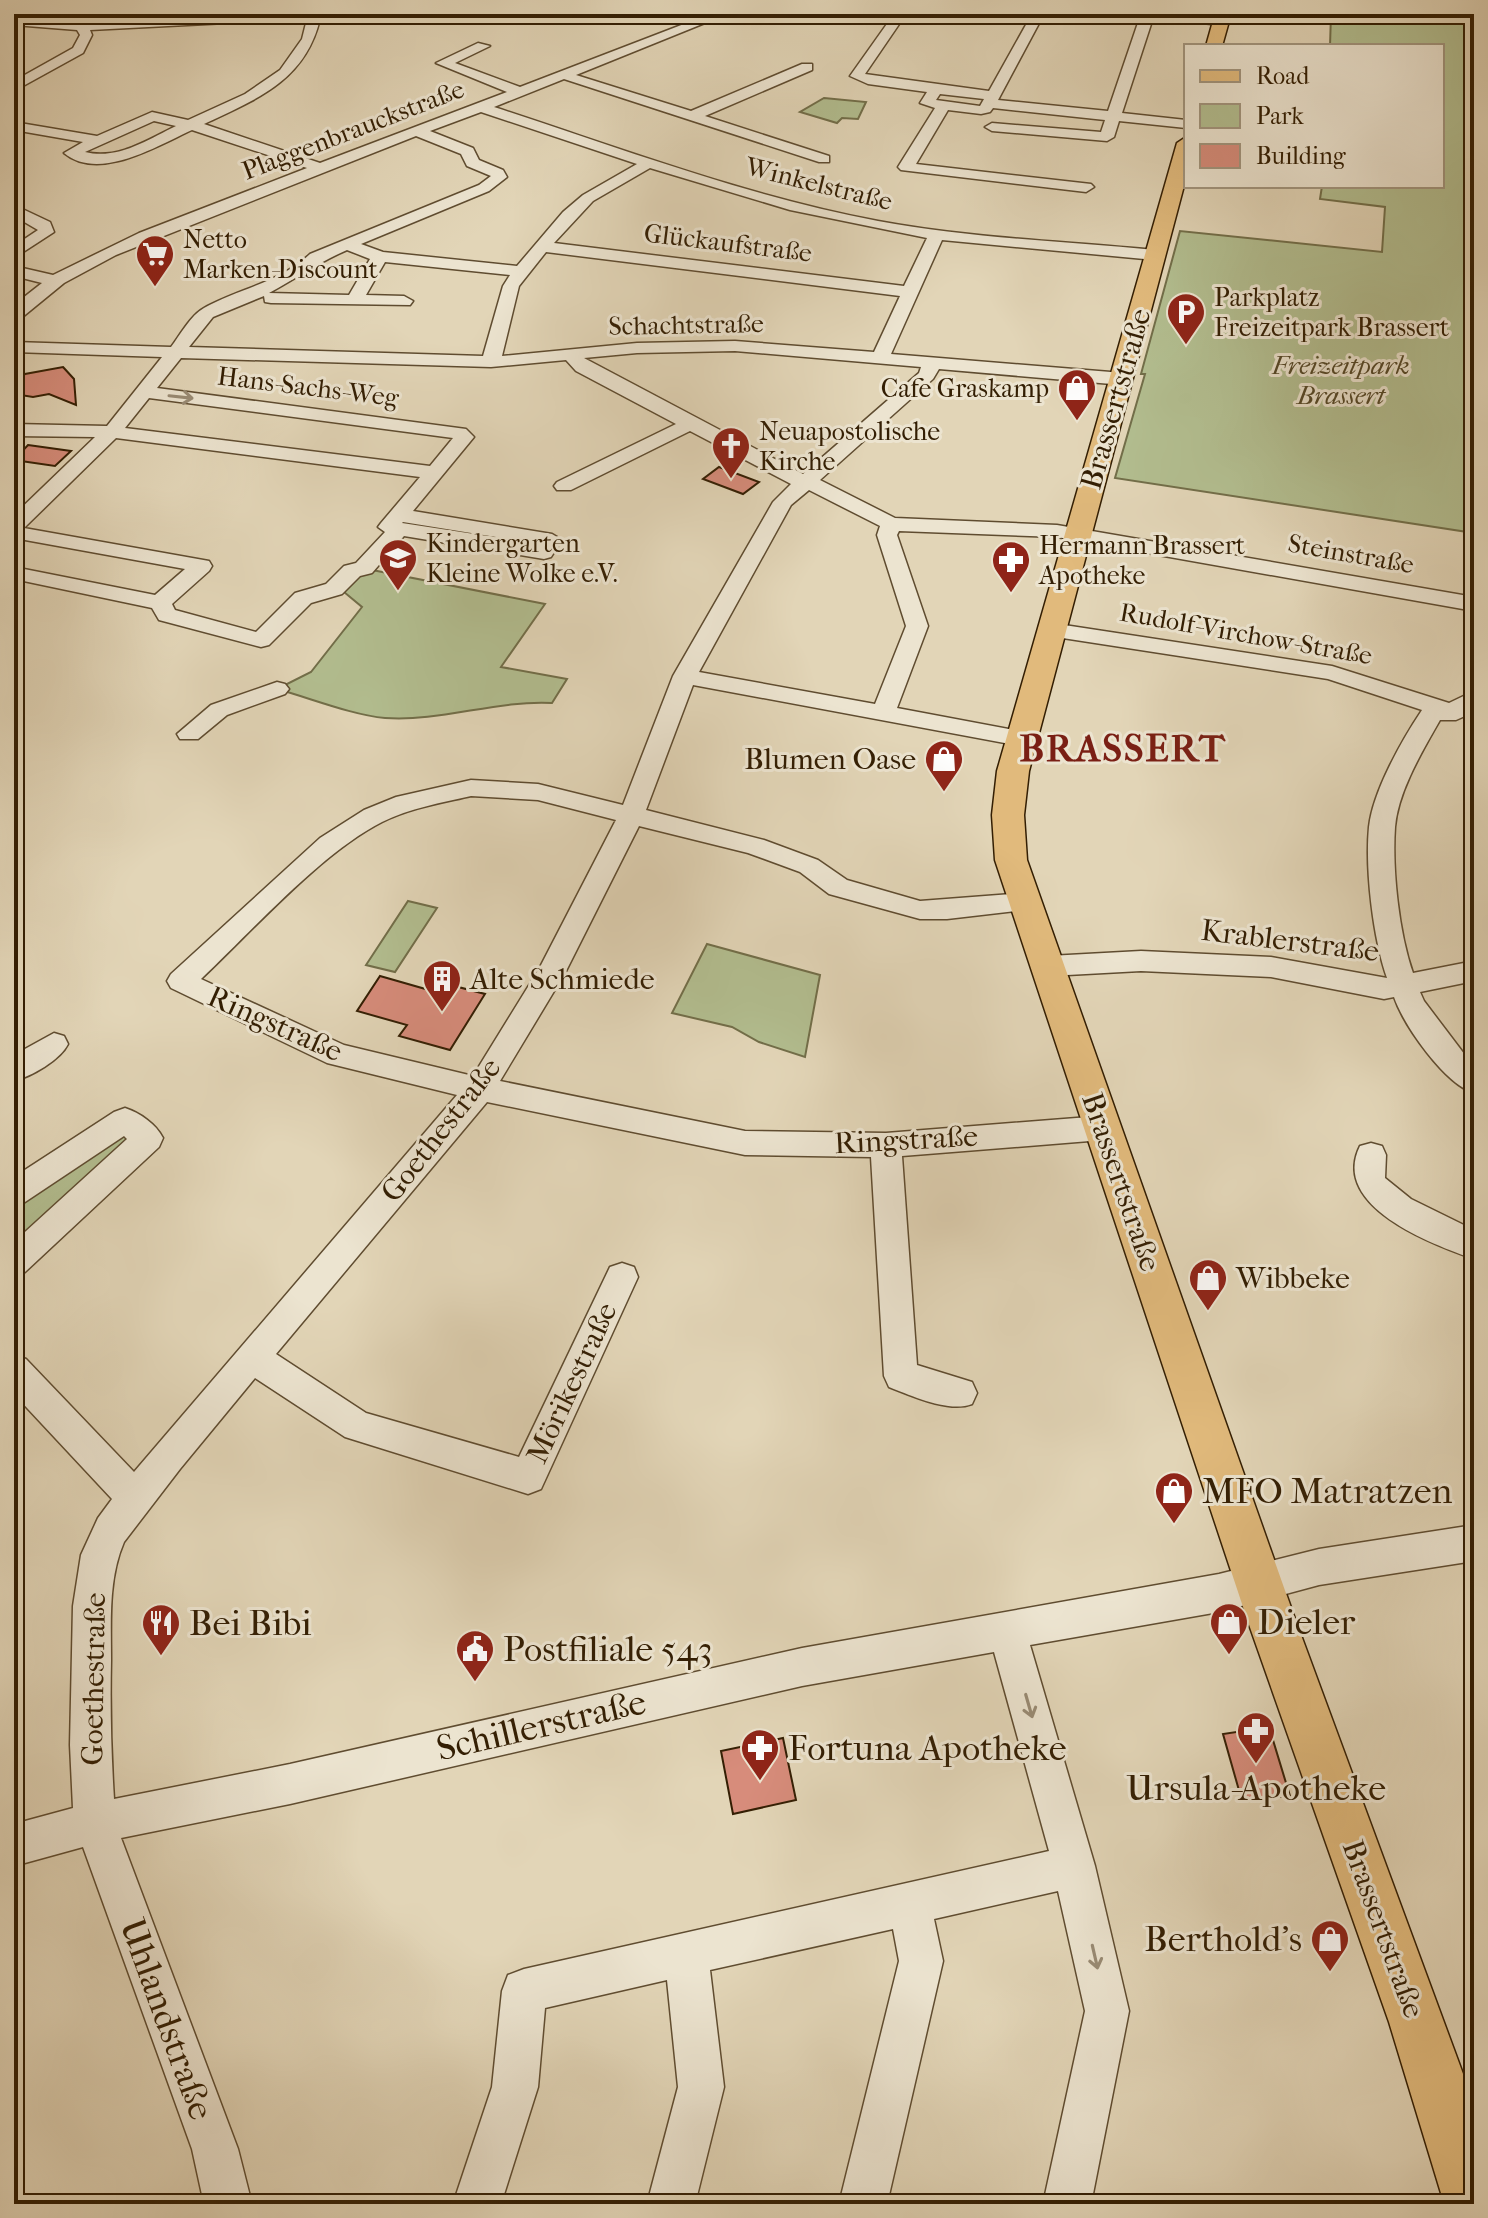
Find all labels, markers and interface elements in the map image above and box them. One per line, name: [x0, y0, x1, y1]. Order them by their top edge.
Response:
legend: [1184, 44, 1444, 188]
text: Road: [1256, 62, 1310, 90]
street label: Plaggenbrauckstraße: [238, 73, 469, 187]
text: Park: [1256, 102, 1304, 130]
text: Building: [1256, 142, 1347, 170]
street label: Winkelstraße: [741, 151, 896, 217]
street label: Glückaufstraße: [642, 217, 814, 269]
place label: Netto Marken-Discount: [183, 224, 378, 285]
supermarket icon: Netto Marken-Discount: [134, 233, 176, 288]
place label: Parkplatz Freizeitpark Brassert: [1214, 282, 1450, 343]
parking icon: Parkplatz Freizeitpark Brassert: [1165, 291, 1207, 346]
street label: Brassertstraße: [1073, 304, 1159, 493]
street label: Schachtstraße: [608, 308, 764, 342]
park label: Freizeitpark Brassert: [1271, 350, 1410, 411]
street label: Hans-Sachs-Weg: [216, 361, 401, 414]
shop icon: Cafe Graskamp: [1056, 367, 1098, 422]
place label: Cafe Graskamp: [881, 373, 1049, 404]
one-way arrow: [167, 389, 194, 404]
place label: Neuapostolische Kirche: [759, 416, 940, 477]
church icon: Neuapostolische Kirche: [710, 425, 752, 480]
place label: Kindergarten Kleine Wolke e.V.: [426, 528, 618, 589]
street label: Steinstraße: [1286, 528, 1417, 580]
place label: Hermann Brassert Apotheke: [1038, 530, 1246, 591]
school or university icon: Kindergarten Kleine Wolke e.V.: [377, 537, 419, 592]
pharmacy icon: Hermann Brassert Apotheke: [990, 539, 1032, 594]
street label: Rudolf-Virchow-Straße: [1117, 597, 1375, 671]
district label: BRASSERT: [1019, 726, 1227, 771]
shop icon: Blumen Oase: [923, 738, 965, 793]
place label: Blumen Oase: [744, 742, 916, 777]
street label: Krablerstraße: [1199, 913, 1381, 969]
building icon: Alte Schmiede: [421, 958, 463, 1013]
place label: Alte Schmiede: [469, 962, 655, 997]
street label: Ringstraße: [202, 979, 348, 1069]
street label: Goethestraße: [374, 1051, 508, 1209]
street label: Brassertstraße: [1074, 1088, 1168, 1276]
street label: Ringstraße: [833, 1119, 979, 1161]
shop icon: Wibbeke: [1187, 1257, 1229, 1312]
place label: Wibbeke: [1235, 1261, 1350, 1296]
street label: Mörikestraße: [520, 1297, 625, 1469]
shop icon: MFO Matratzen: [1153, 1470, 1195, 1525]
place label: MFO Matratzen: [1202, 1470, 1452, 1512]
street label: Goethestraße: [75, 1592, 113, 1766]
shop icon: Dieler: [1208, 1601, 1250, 1656]
place label: Dieler: [1257, 1601, 1356, 1643]
restaurant icon: Bei Bibi: [140, 1602, 182, 1657]
place label: Bei Bibi: [189, 1602, 312, 1644]
public building icon: Postfiliale 543: [454, 1628, 496, 1683]
place label: Postfiliale 543: [503, 1628, 712, 1670]
street label: Schillerstraße: [432, 1681, 650, 1769]
one-way arrow: [1022, 1692, 1037, 1718]
pharmacy icon: Ursula-Apotheke: [1235, 1710, 1277, 1765]
pharmacy icon: Fortuna Apotheke: [739, 1727, 781, 1782]
place label: Fortuna Apotheke: [788, 1727, 1067, 1769]
place label: Ursula-Apotheke: [1126, 1767, 1386, 1809]
street label: Brassertstraße: [1335, 1835, 1431, 2023]
street label: Uhlandstraße: [111, 1913, 223, 2125]
place label: Berthold's: [1144, 1918, 1302, 1960]
shop icon: Berthold's: [1309, 1918, 1351, 1973]
one-way arrow: [1088, 1944, 1103, 1969]

